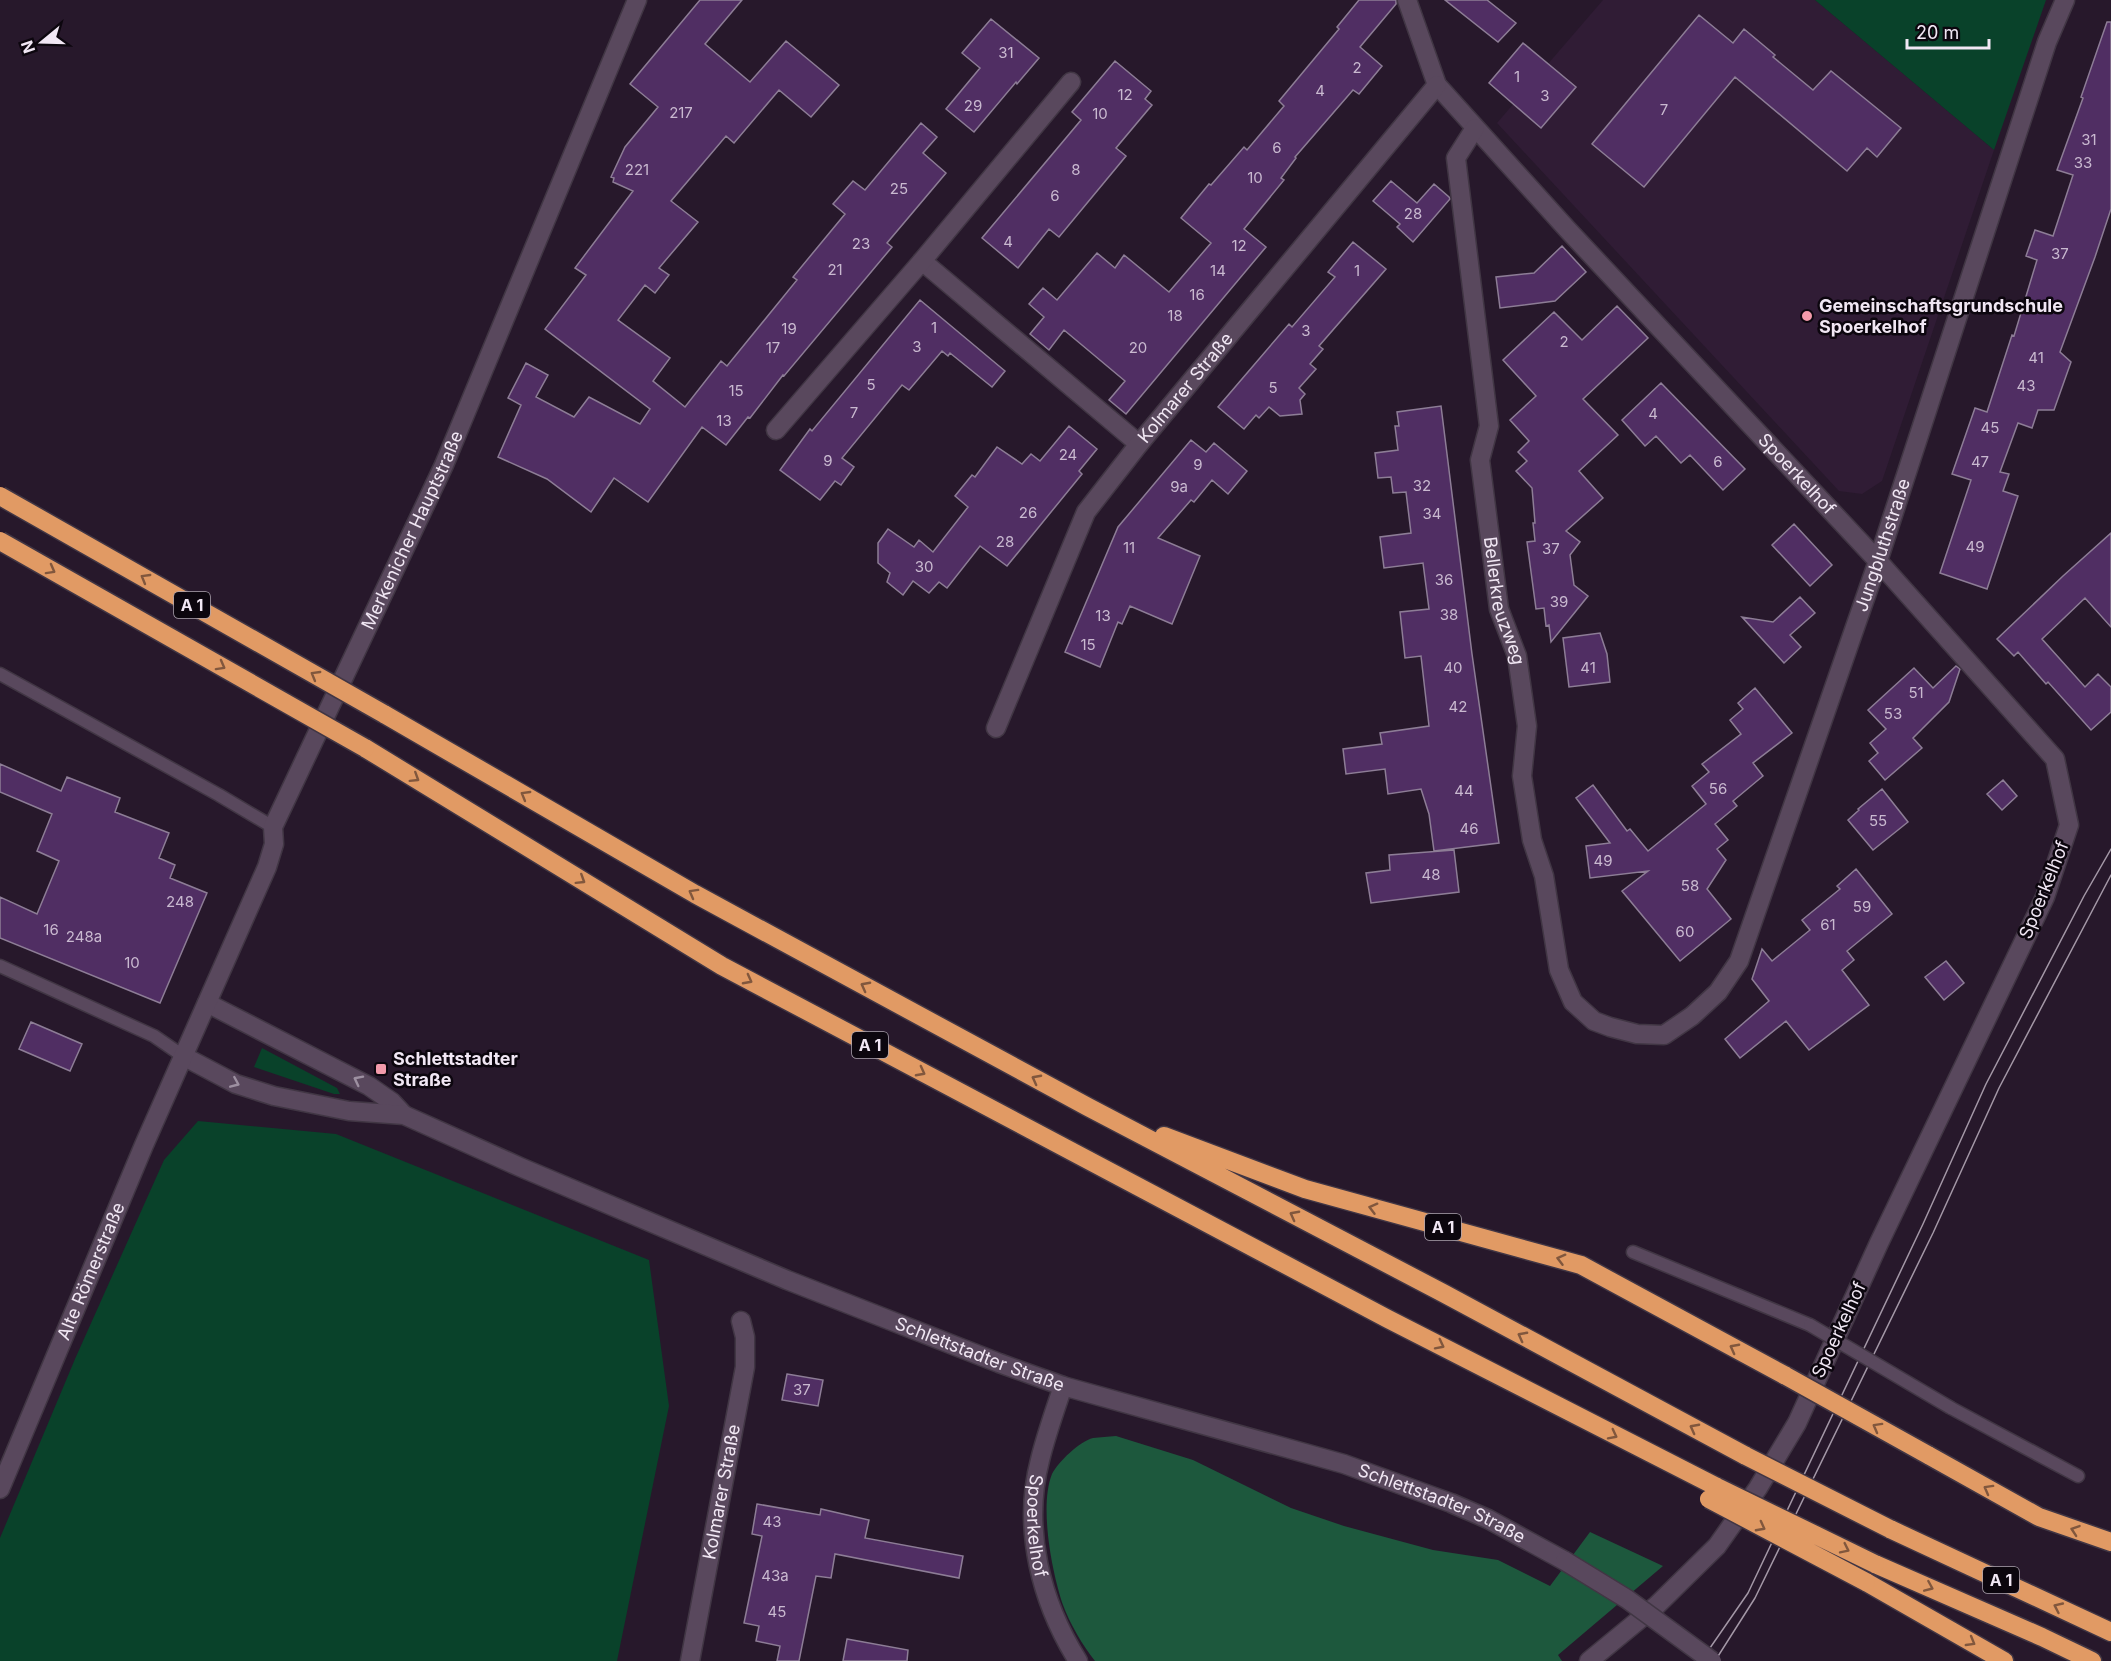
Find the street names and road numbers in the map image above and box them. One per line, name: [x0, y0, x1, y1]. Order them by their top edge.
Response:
street label: Kolmarer Straße: [1133, 328, 1237, 447]
street label: Merkenicher Hauptstraße: [357, 427, 467, 633]
street label: Spoerkelhof: [1754, 429, 1840, 519]
street label: Jungbluthstraße: [1850, 476, 1914, 614]
street label: Bellerkreuzweg: [1480, 535, 1529, 666]
road number: A 1: [174, 592, 210, 618]
street label: Spoerkelhof: [2014, 838, 2073, 942]
road number: A 1: [852, 1032, 888, 1058]
street label: Alte Römerstraße: [53, 1199, 129, 1343]
road number: A 1: [1425, 1214, 1461, 1240]
street label: Spoerkelhof: [1807, 1278, 1870, 1381]
street label: Schlettstadter Straße: [892, 1312, 1067, 1396]
street label: Kolmarer Straße: [698, 1422, 744, 1561]
street label: Schlettstadter Straße: [1355, 1459, 1529, 1547]
street label: Spoerkelhof: [1023, 1473, 1052, 1580]
road number: A 1: [1983, 1567, 2019, 1593]

